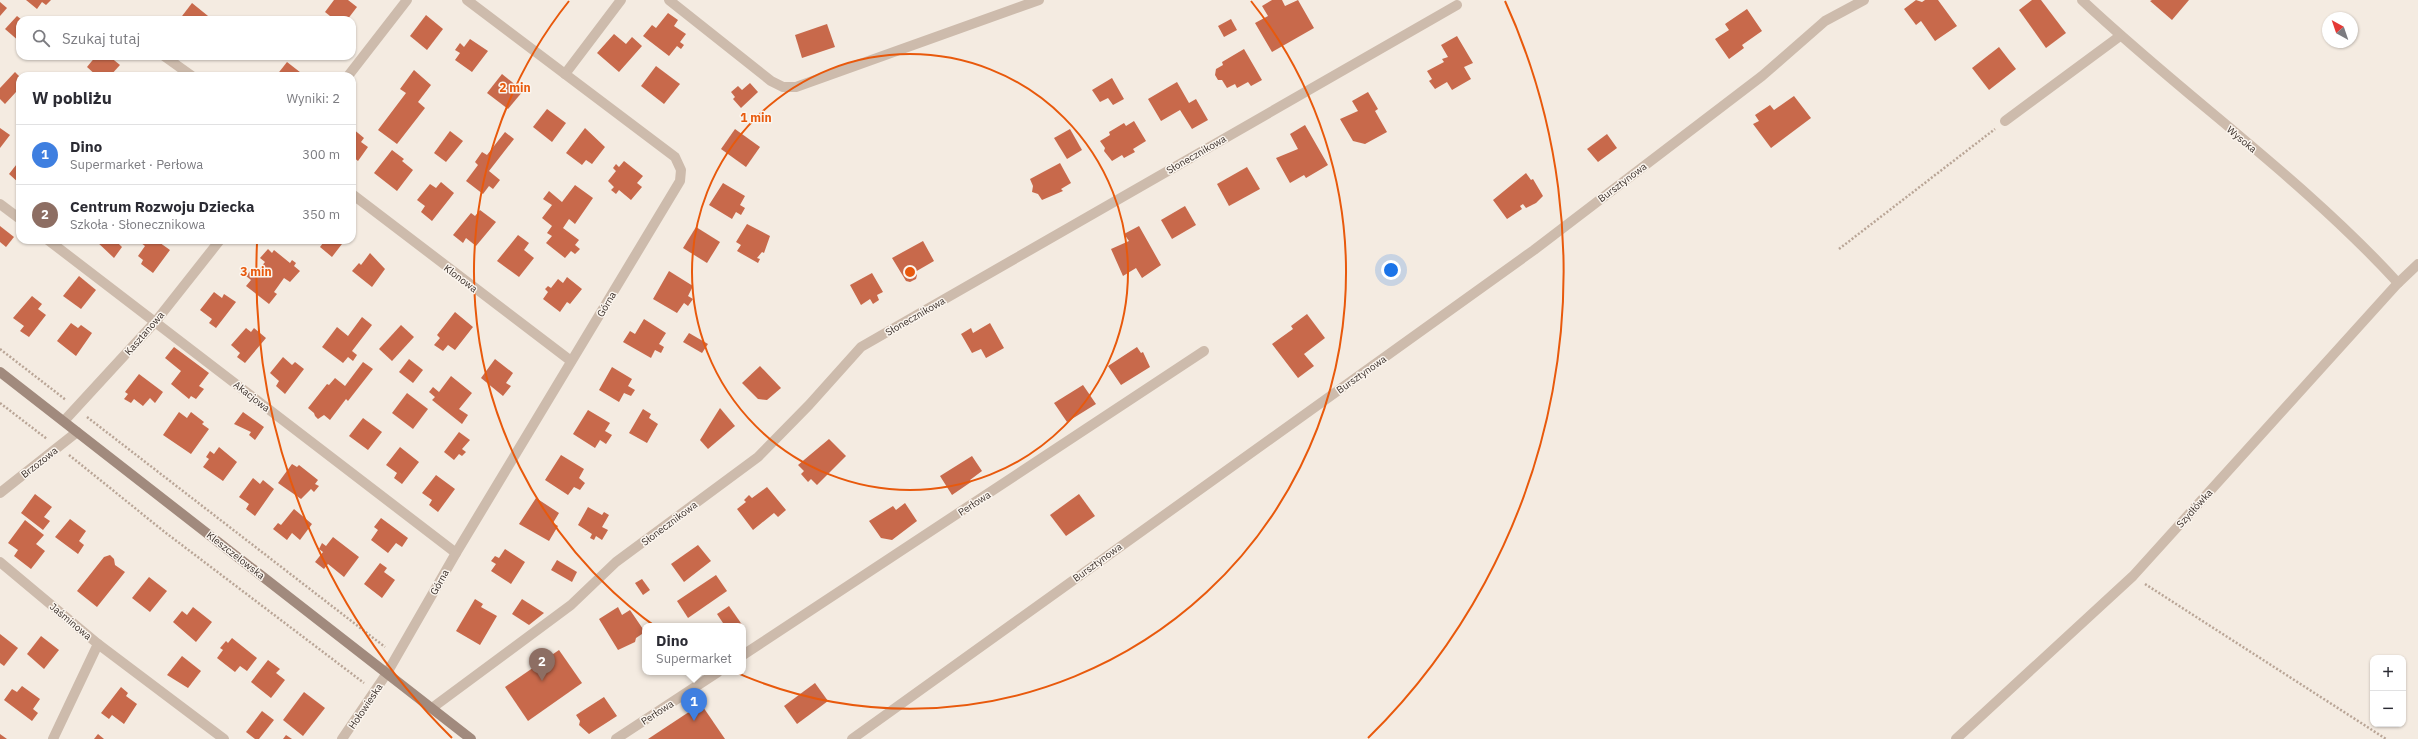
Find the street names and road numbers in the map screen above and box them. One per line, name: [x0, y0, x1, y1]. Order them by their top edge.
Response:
street label: Wysoka: [2224, 123, 2260, 156]
street label: Słonecznikowa: [1164, 132, 1229, 177]
street label: Bursztynowa: [1595, 159, 1650, 205]
street label: Klonowa: [441, 262, 481, 296]
street label: Górna: [594, 289, 619, 319]
street label: Słonecznikowa: [883, 294, 948, 339]
street label: Kasztanowa: [122, 308, 167, 358]
street label: Bursztynowa: [1334, 352, 1389, 396]
street label: Akacjowa: [231, 378, 273, 415]
street label: Brzozowa: [18, 444, 61, 481]
street label: Szydłówka: [2174, 486, 2216, 530]
street label: Perłowa: [956, 488, 994, 519]
street label: Słonecznikowa: [639, 498, 700, 549]
street label: Kleszczelowska: [204, 529, 268, 583]
street label: Bursztynowa: [1070, 540, 1125, 585]
street label: Górna: [427, 567, 452, 597]
street label: Jaśminowa: [47, 600, 95, 643]
street label: Hołowieska: [345, 681, 386, 732]
street label: Perłowa: [639, 697, 677, 728]

